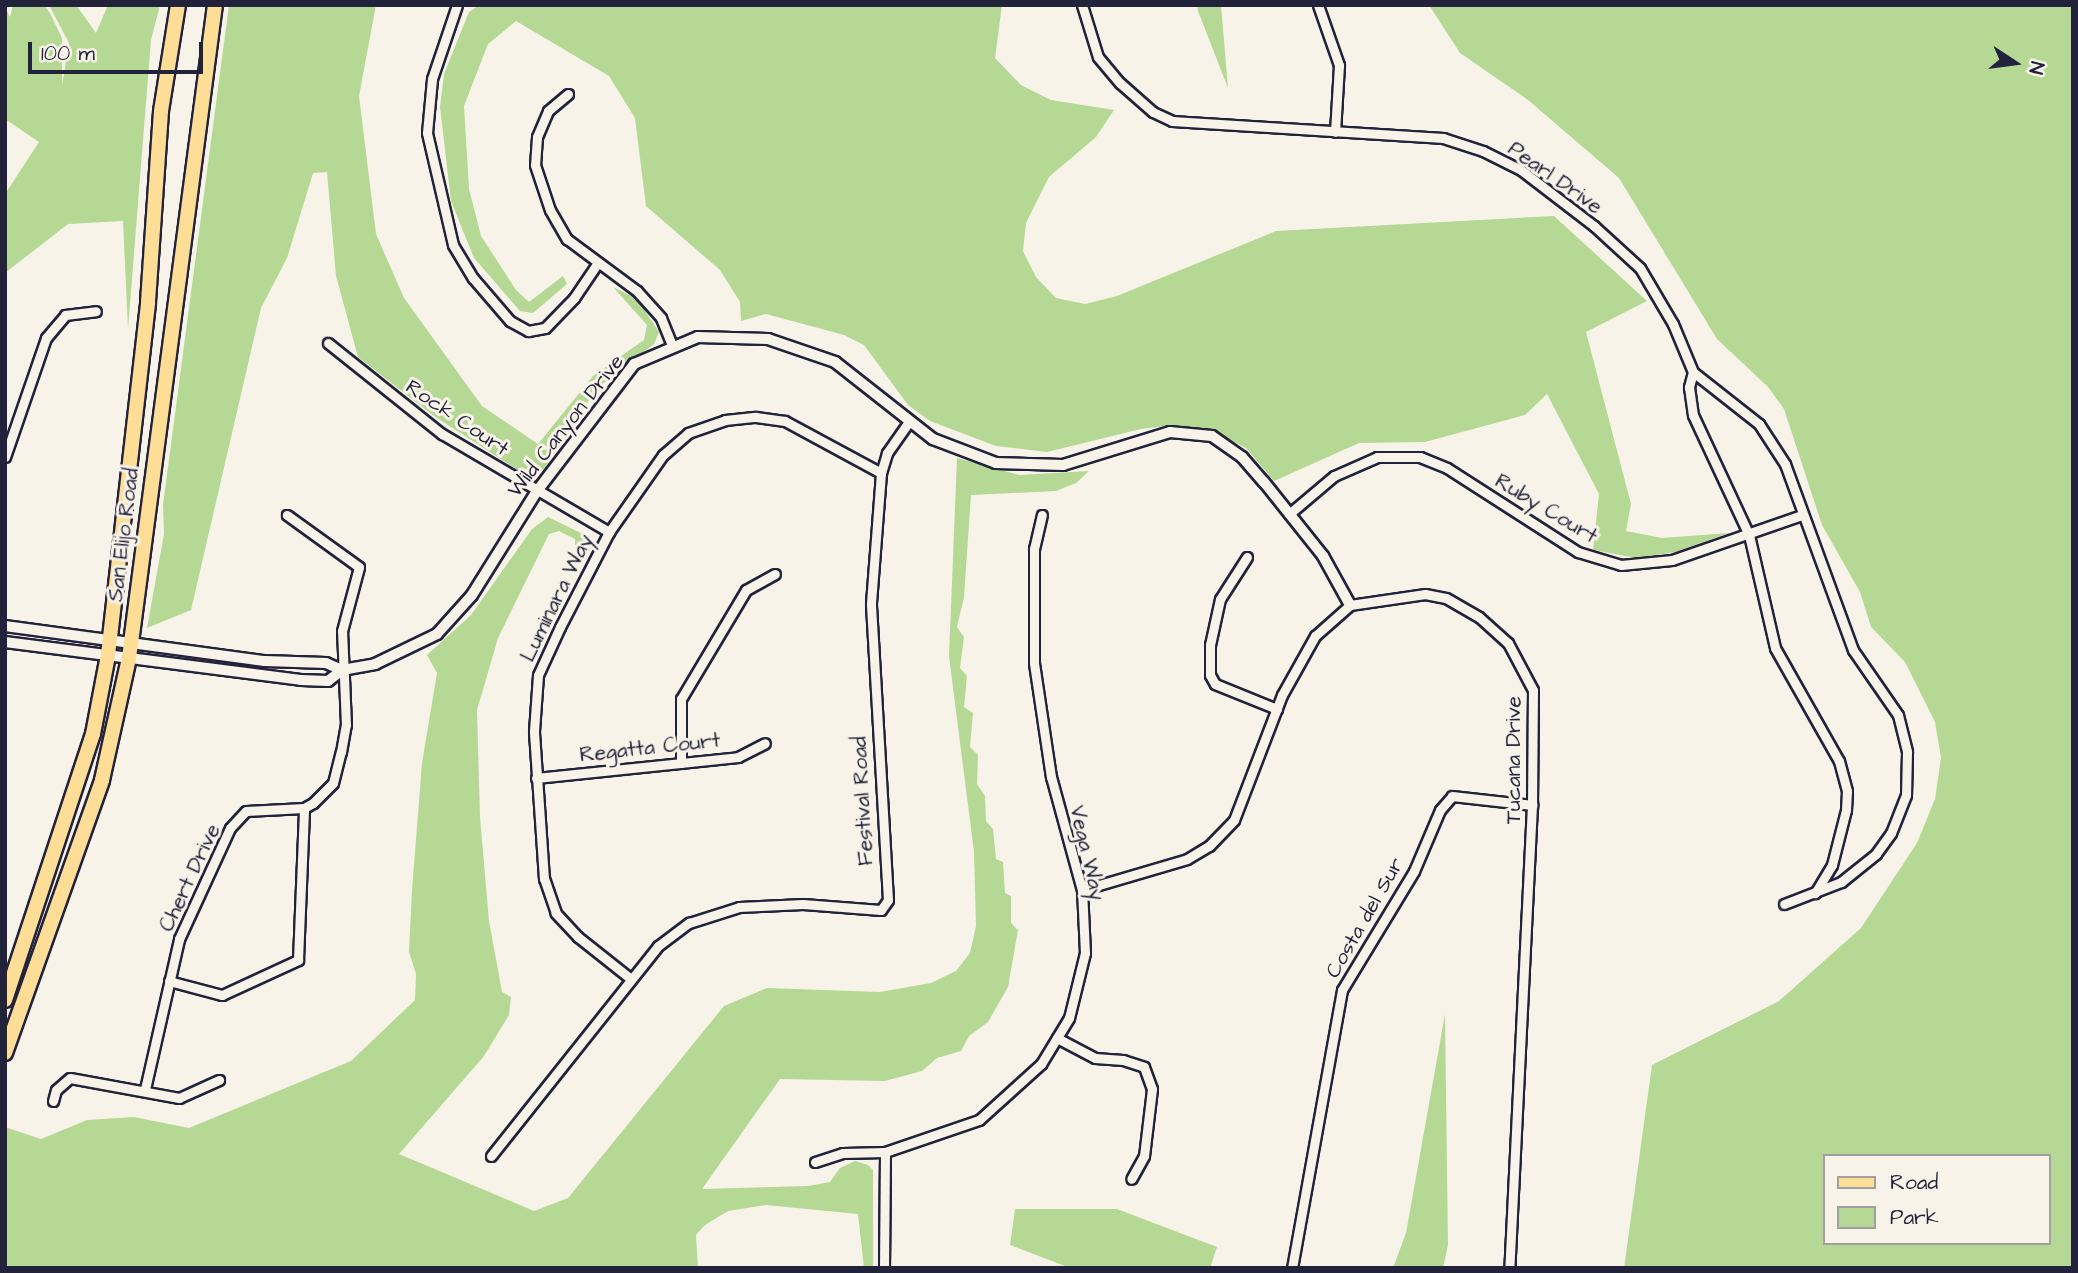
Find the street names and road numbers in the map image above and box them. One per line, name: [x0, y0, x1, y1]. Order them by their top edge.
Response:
street label: Pearl Drive: [1503, 136, 1607, 220]
street label: Wild Canyon Drive: [502, 350, 630, 502]
street label: Rock Court: [401, 374, 513, 462]
street label: San Elijo Road: [103, 467, 145, 603]
street label: Ruby Court: [1490, 469, 1602, 549]
street label: Luminara Way: [515, 530, 599, 666]
street label: Tucana Drive: [1501, 696, 1527, 824]
street label: Regatta Court: [578, 728, 722, 768]
street label: Festival Road: [847, 736, 879, 866]
street label: Vega Way: [1064, 803, 1110, 903]
street label: Chert Drive: [154, 820, 226, 936]
street label: Costa del Sur: [1320, 854, 1410, 982]

